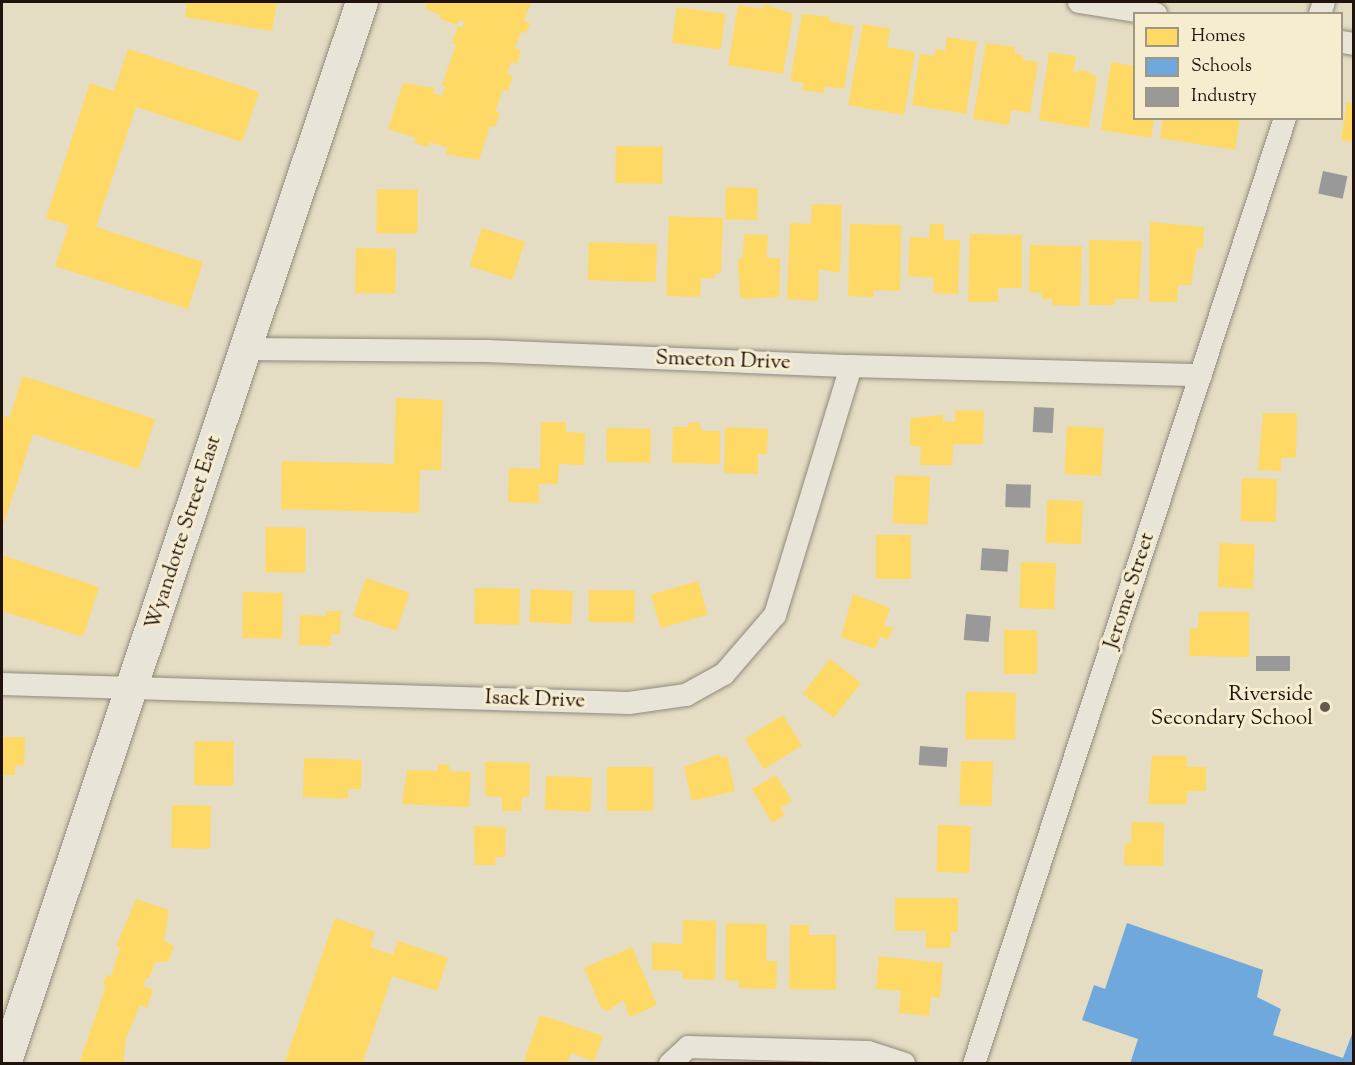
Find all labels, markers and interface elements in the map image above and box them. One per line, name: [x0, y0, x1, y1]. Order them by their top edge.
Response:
legend: [1133, 12, 1343, 120]
text: Homes: [1191, 24, 1245, 50]
text: Schools: [1191, 54, 1252, 80]
text: Industry: [1191, 84, 1257, 110]
street label: Smeeton Drive: [655, 346, 791, 376]
street label: Wyandotte Street East: [141, 433, 227, 633]
street label: Jerome Street: [1099, 530, 1161, 652]
place label: Riverside Secondary School: [1151, 682, 1313, 732]
street label: Isack Drive: [484, 686, 586, 714]
marker: Riverside Secondary School: [1318, 700, 1332, 714]

